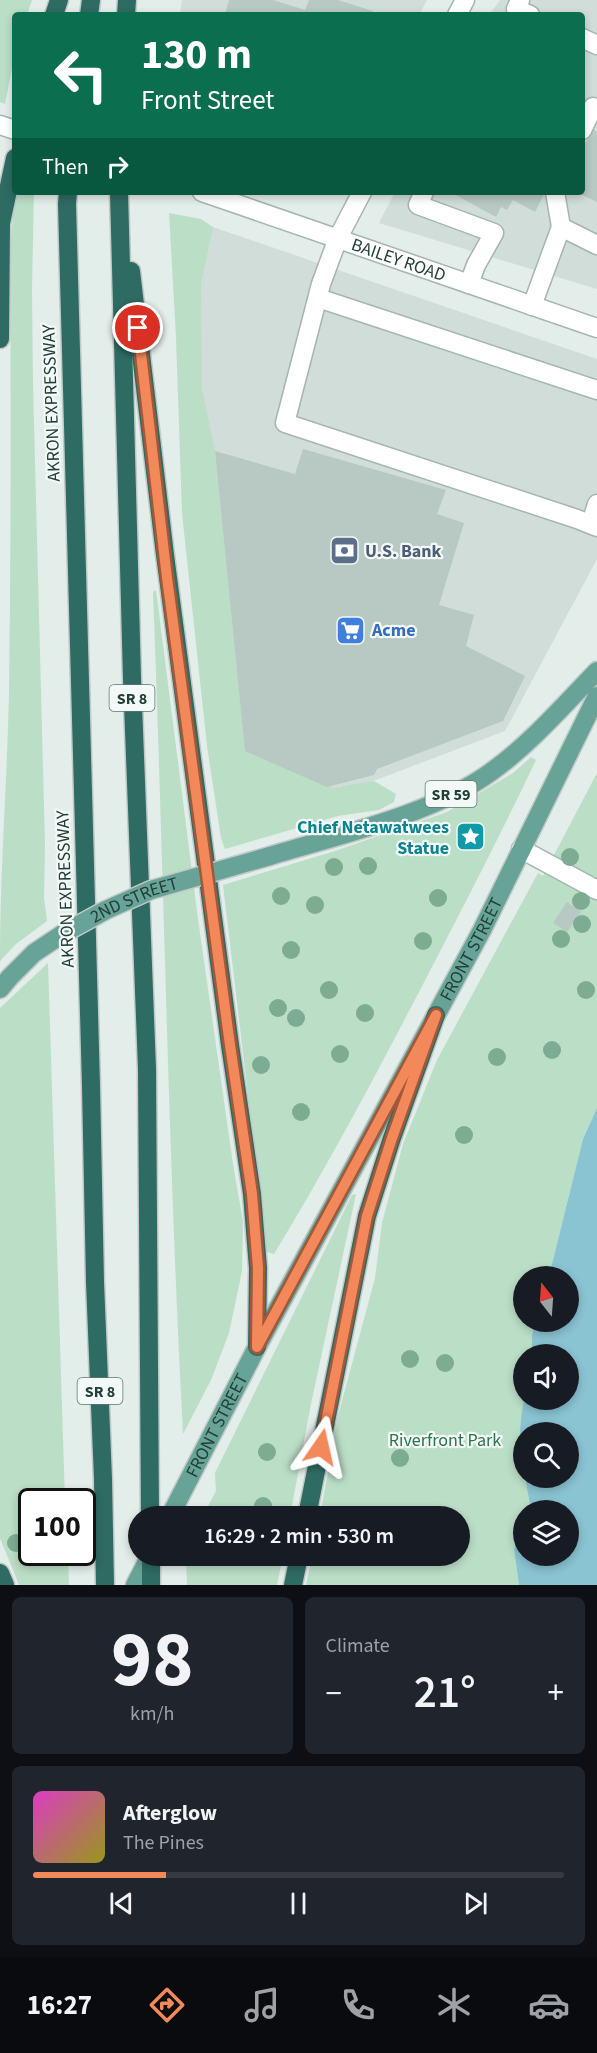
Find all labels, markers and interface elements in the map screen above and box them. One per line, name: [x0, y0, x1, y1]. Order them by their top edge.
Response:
text: 130 m: [141, 25, 252, 85]
icon: left: [42, 36, 120, 114]
text: Front Street: [141, 81, 274, 120]
icon: right: [101, 150, 134, 183]
text: Then: [42, 151, 89, 183]
street label: BAILEY ROAD: [348, 232, 449, 288]
pin: [112, 302, 163, 353]
icon: arrive: [121, 311, 154, 344]
street label: AKRON EXPRESSWAY: [36, 323, 67, 482]
bank icon: U.S. Bank: [328, 535, 360, 567]
place label: U.S. Bank: [365, 539, 442, 564]
supermarket icon: Acme: [335, 614, 367, 646]
place label: Acme: [371, 618, 416, 643]
road number: SR 8: [110, 685, 154, 711]
road number: SR 59: [426, 781, 476, 807]
street label: AKRON EXPRESSWAY: [50, 809, 81, 968]
place label: Chief Netawatwees Statue: [297, 815, 449, 861]
place icon: Chief Netawatwees Statue: [454, 821, 486, 853]
street label: 2ND STREET: [86, 871, 181, 929]
street label: FRONT STREET: [434, 893, 509, 1006]
north arrow: [513, 1266, 579, 1332]
map controls: [513, 1266, 579, 1566]
button: sound: [513, 1344, 579, 1410]
street label: FRONT STREET: [180, 1369, 254, 1482]
road number: SR 8: [78, 1378, 122, 1404]
position arrow: [289, 1415, 353, 1479]
button: search: [513, 1422, 579, 1488]
park label: Riverfront Park: [389, 1428, 501, 1453]
speed limit sign: 100: [18, 1488, 96, 1566]
button: layers: [513, 1500, 579, 1566]
text: 16:29 · 2 min · 530 m: [204, 1520, 394, 1552]
text: 98: [111, 1605, 193, 1716]
text: Climate: [326, 1632, 390, 1660]
text: 21°: [414, 1661, 476, 1725]
text: −: [326, 1670, 342, 1717]
text: +: [548, 1670, 564, 1717]
text: km/h: [130, 1700, 174, 1728]
text: Afterglow: [123, 1797, 217, 1829]
text: The Pines: [123, 1829, 204, 1857]
icon: previous: [105, 1887, 138, 1920]
icon: pause: [282, 1887, 315, 1920]
icon: next: [459, 1887, 492, 1920]
icon: directions: [146, 1984, 188, 2026]
icon: music: [241, 1984, 283, 2026]
icon: phone: [337, 1984, 379, 2026]
icon: climate: [433, 1984, 475, 2026]
icon: car: [528, 1984, 570, 2026]
text: 16:27: [27, 1986, 92, 2025]

